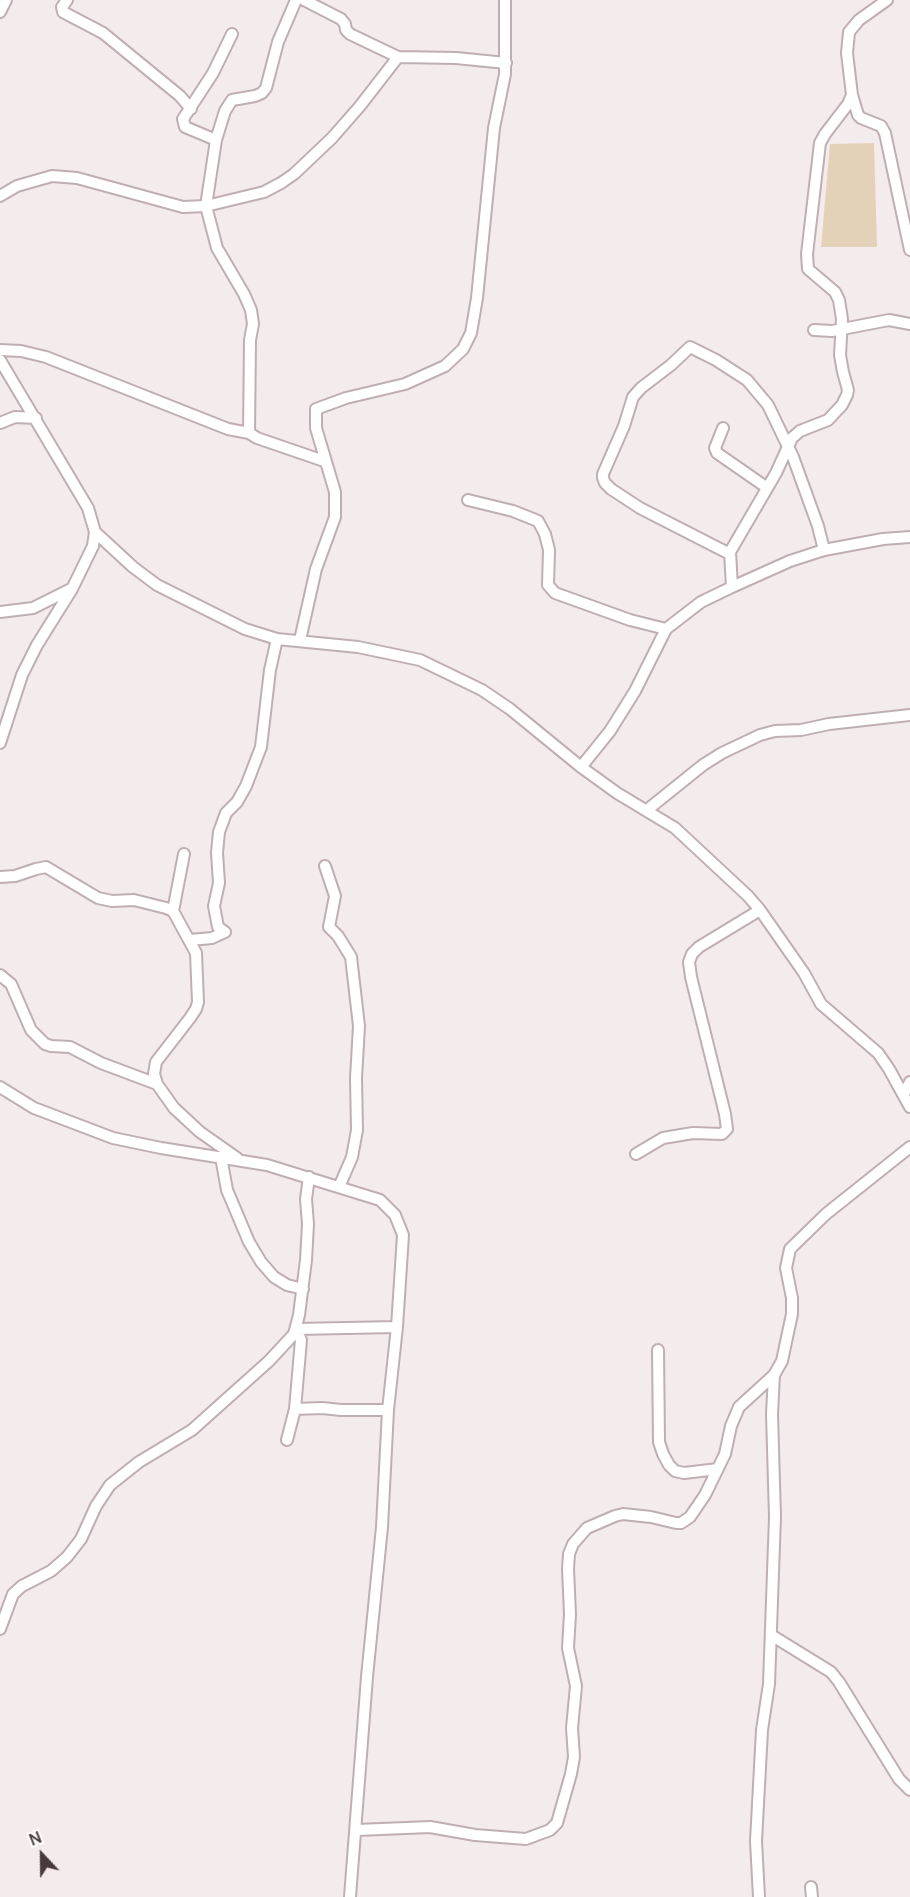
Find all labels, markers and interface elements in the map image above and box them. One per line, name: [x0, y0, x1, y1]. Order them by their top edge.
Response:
north arrow: [12, 1825, 72, 1885]
text: N: [26, 1826, 45, 1851]

